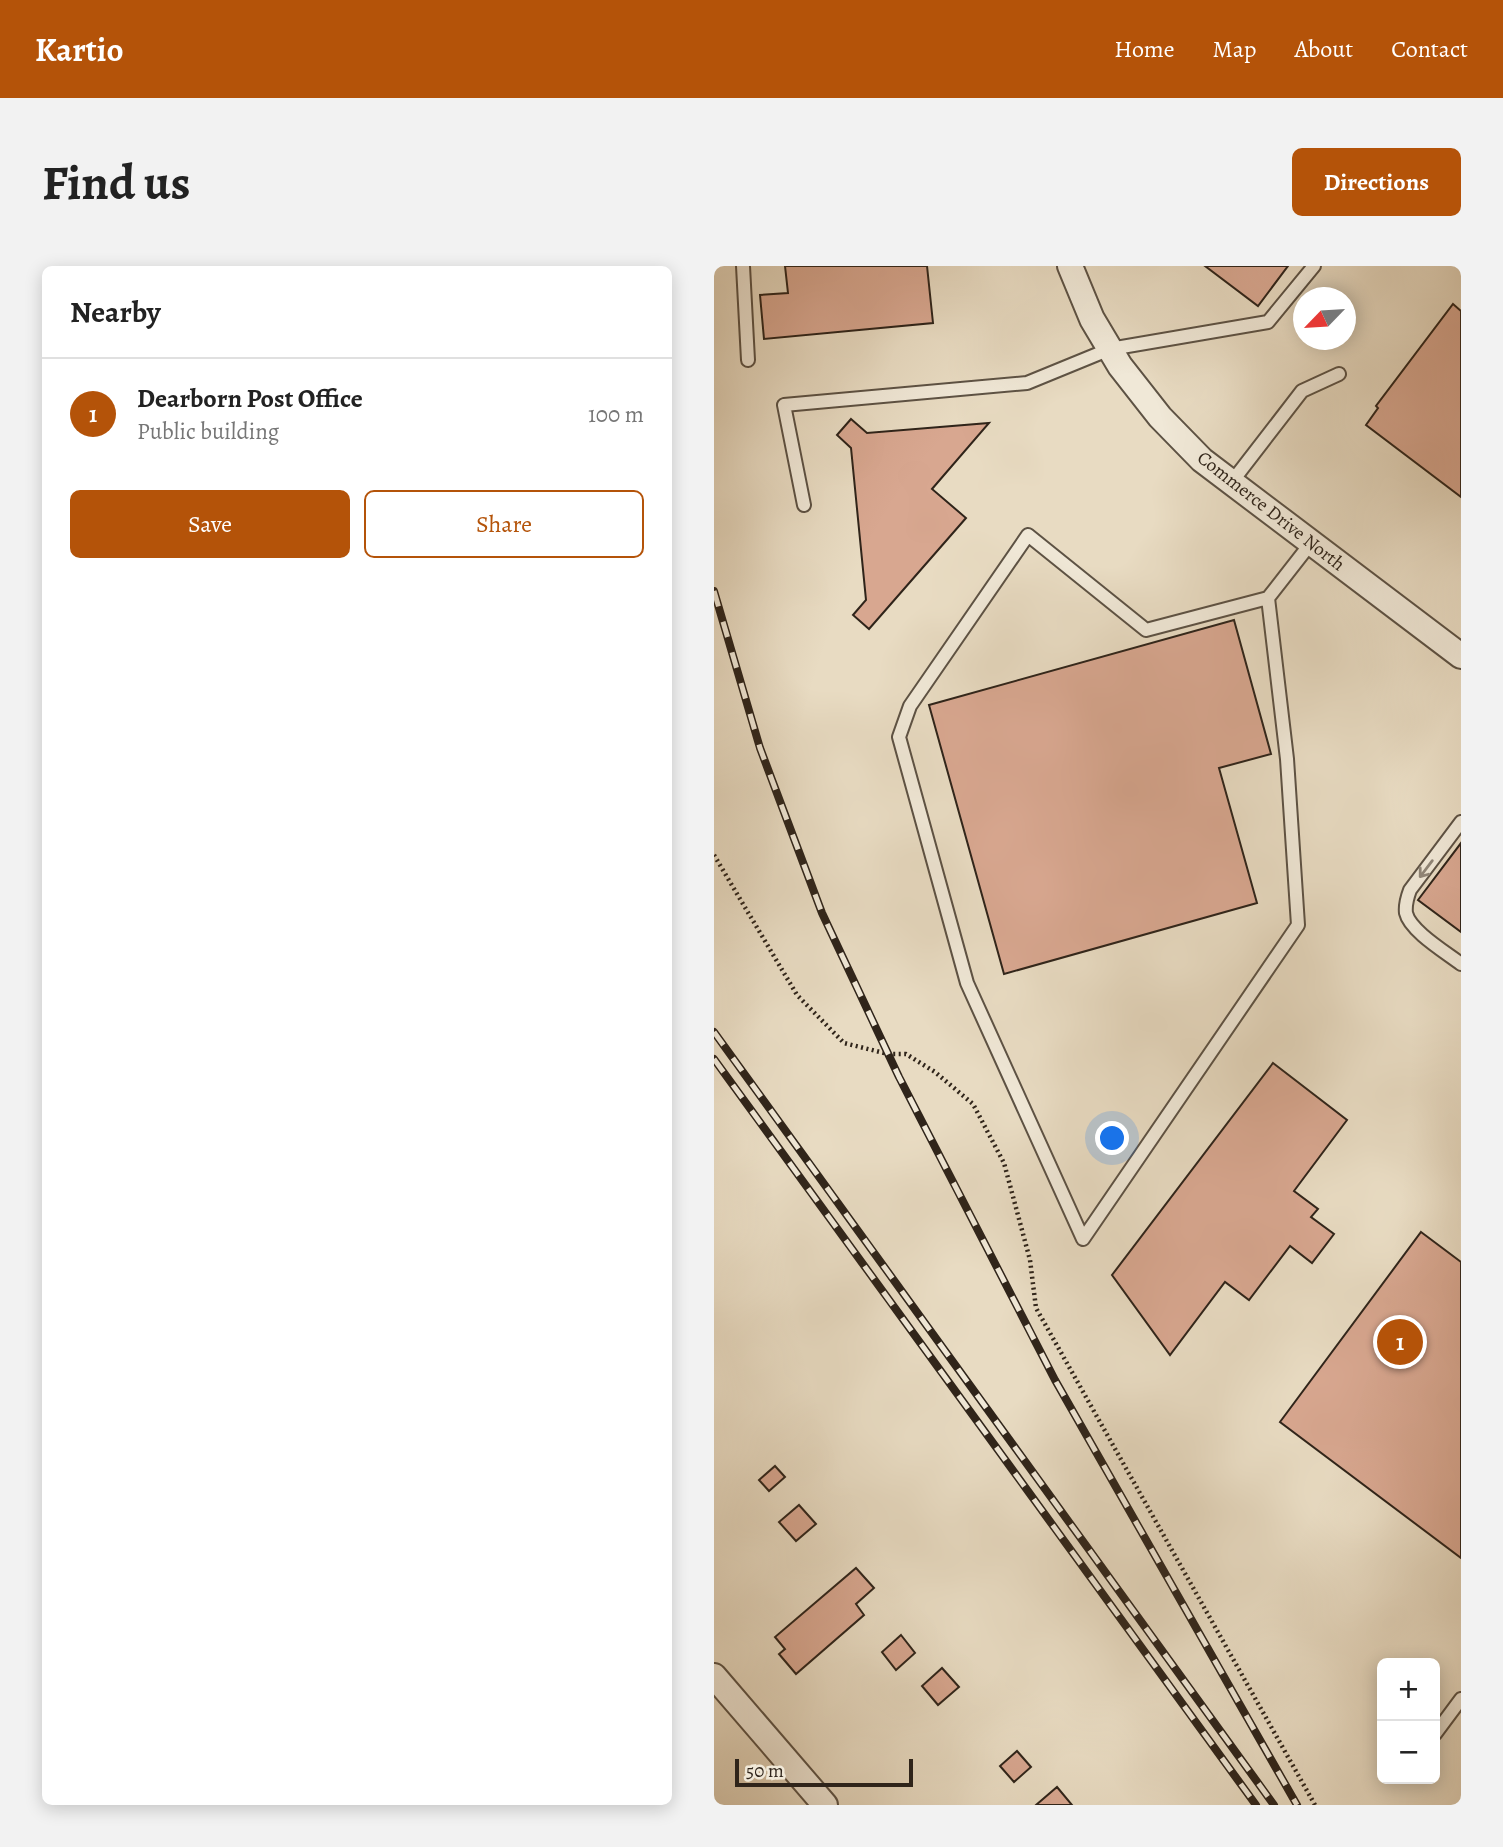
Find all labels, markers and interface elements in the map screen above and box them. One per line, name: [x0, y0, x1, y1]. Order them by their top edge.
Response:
text: Kartio: [35, 27, 123, 72]
text: Home: [1114, 33, 1175, 65]
text: Map: [1213, 33, 1257, 65]
text: About: [1295, 33, 1353, 65]
text: Contact: [1391, 33, 1468, 65]
button: Directions: [1292, 148, 1461, 216]
text: Find us: [42, 149, 190, 216]
north arrow: [1293, 287, 1356, 350]
text: Nearby: [70, 292, 161, 332]
text: Dearborn Post Office: [137, 381, 363, 416]
text: 1: [89, 399, 97, 430]
text: 100 m: [588, 399, 644, 430]
text: Public building: [137, 416, 279, 447]
street label: Commerce Drive North: [1192, 445, 1350, 577]
button: Save: [70, 490, 350, 558]
button: Share: [364, 490, 644, 558]
one-way arrow: [1419, 859, 1433, 878]
your location: [1095, 1121, 1129, 1155]
pin: 1: [1377, 1316, 1423, 1368]
map controls: [1377, 1658, 1440, 1784]
button: +: [1377, 1658, 1440, 1721]
button: −: [1377, 1721, 1440, 1784]
scale bar: [735, 1756, 914, 1788]
text: 50 m: [746, 1758, 784, 1784]

